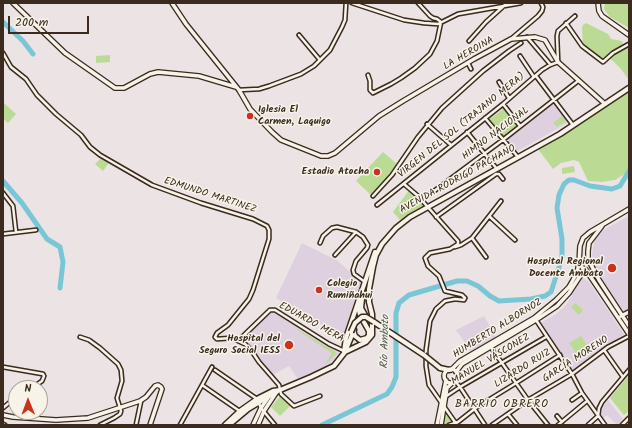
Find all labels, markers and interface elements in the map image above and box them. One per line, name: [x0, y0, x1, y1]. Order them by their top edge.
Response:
scale bar: [10, 8, 91, 34]
text: 200 m: [15, 13, 48, 32]
street label: LA HEROINA: [442, 35, 496, 73]
street label: VIRGEN DEL SOL (TRAJANO MERA): [396, 71, 528, 181]
place label: Iglesia El Carmen, Laquigo: [258, 104, 331, 128]
street label: HIMNO NACIONAL: [460, 105, 532, 163]
marker: Iglesia El Carmen, Laquigo: [245, 111, 255, 121]
street label: AVENIDA RODRIGO PACHANO: [398, 143, 518, 217]
place label: Estadio Atocha: [302, 166, 369, 178]
marker: Estadio Atocha: [372, 167, 382, 177]
street label: EDMUNDO MARTINEZ: [162, 175, 258, 217]
place label: Hospital Regional Docente Ambato: [527, 256, 603, 280]
marker: Hospital Regional Docente Ambato: [606, 262, 618, 274]
place label: Colegio Rumiñahui: [327, 278, 372, 302]
marker: Colegio Rumiñahui: [314, 285, 324, 295]
street label: HUMBERTO ALBORNOZ: [451, 297, 545, 361]
street label: EDUARDO MERA: [276, 300, 346, 346]
water label: Río Ambato: [379, 315, 393, 369]
street label: MANUEL VÁSCONEZ: [449, 332, 533, 388]
place label: Hospital del Seguro Social IESS: [199, 333, 280, 356]
street label: GARCÍA MORENO: [541, 334, 611, 386]
marker: Hospital del Seguro Social IESS: [283, 339, 295, 351]
street label: LIZARDO RUIZ: [493, 347, 553, 391]
north arrow: [8, 380, 48, 420]
text: N: [24, 380, 31, 398]
district label: BARRIO OBRERO: [455, 398, 549, 412]

